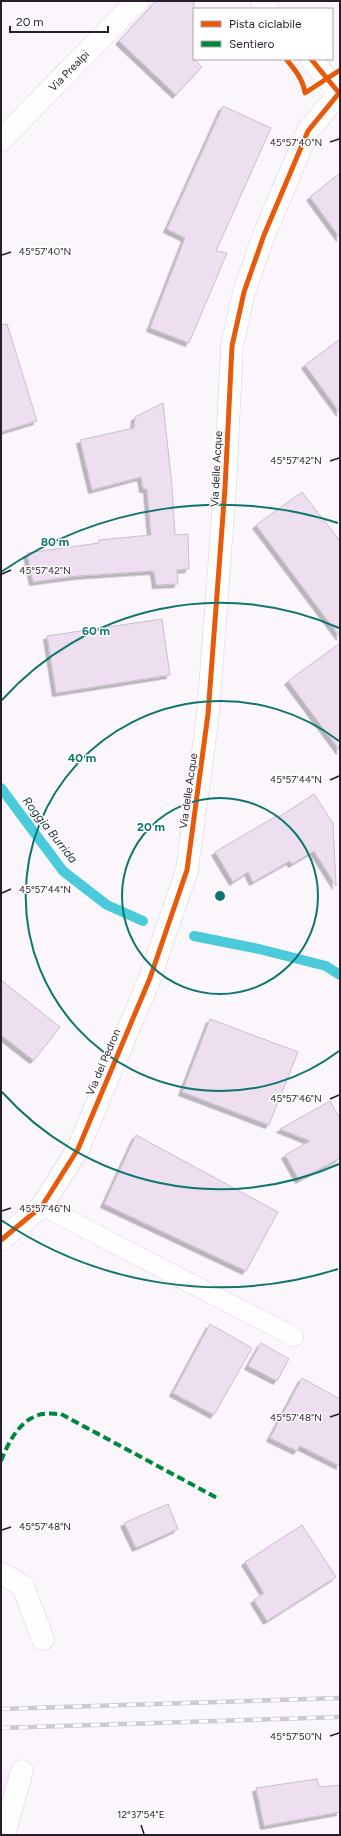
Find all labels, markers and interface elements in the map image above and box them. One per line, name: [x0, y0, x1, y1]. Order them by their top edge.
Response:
scale bar: [10, 8, 108, 34]
legend: [193, 8, 333, 60]
text: 20 m: [16, 15, 44, 29]
text: Pista ciclabile: [229, 17, 302, 31]
text: Sentiero: [229, 37, 275, 51]
street label: Via Prealpi: [46, 48, 92, 94]
text: 45°57'40"N: [270, 136, 322, 149]
text: 45°57'40"N: [19, 245, 71, 258]
street label: Via delle Acque: [208, 431, 225, 507]
text: 45°57'42"N: [270, 454, 322, 467]
text: 80 m: [41, 535, 69, 549]
text: 45°57'42"N: [19, 564, 71, 577]
text: 60 m: [82, 624, 110, 638]
text: 40 m: [68, 751, 96, 765]
street label: Via delle Acque: [177, 752, 200, 830]
text: 45°57'44"N: [270, 773, 322, 786]
water label: Roggia Burrida: [20, 794, 80, 866]
text: 20 m: [137, 820, 165, 834]
text: 45°57'44"N: [19, 883, 71, 896]
centre of rings: [213, 889, 227, 903]
street label: Via del Pedron: [84, 1027, 123, 1097]
text: 45°57'46"N: [270, 1092, 322, 1105]
text: 45°57'46"N: [19, 1202, 71, 1215]
text: 45°57'48"N: [270, 1411, 322, 1424]
text: 45°57'48"N: [19, 1520, 71, 1533]
text: 45°57'50"N: [270, 1730, 322, 1743]
text: 12°37'54"E: [117, 1808, 165, 1821]

